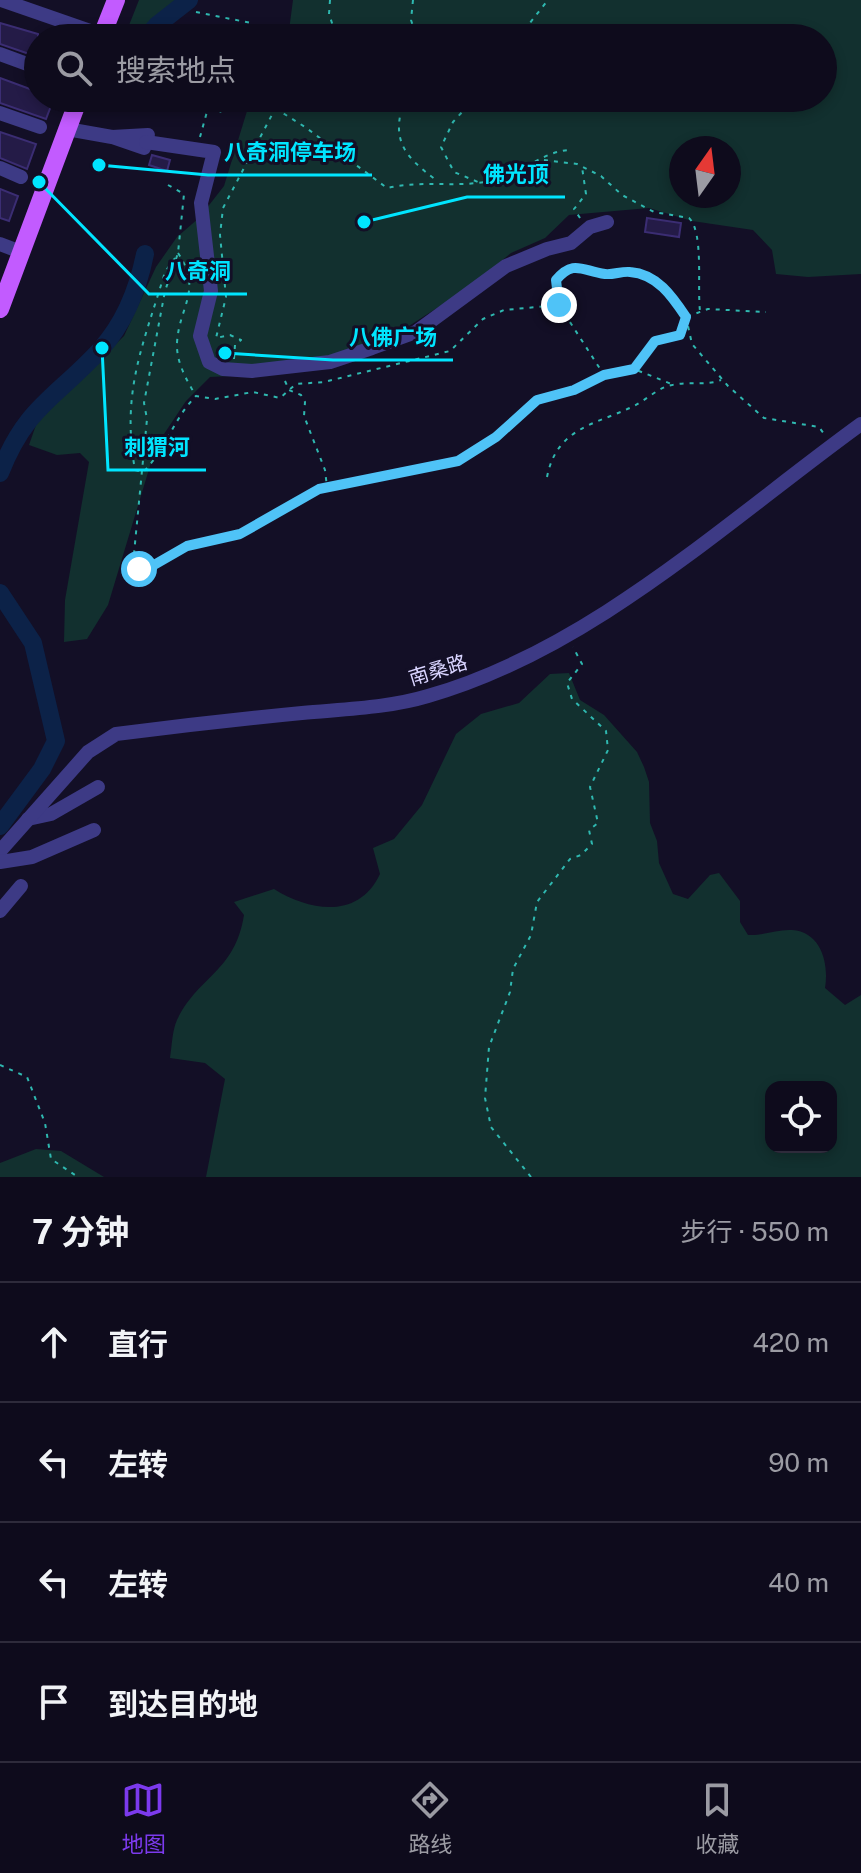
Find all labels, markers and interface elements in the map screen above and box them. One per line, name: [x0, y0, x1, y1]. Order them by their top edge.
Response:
search box: [24, 24, 837, 112]
icon: search: [52, 46, 96, 90]
text: 搜索地点: [116, 52, 236, 88]
callout: 八奇洞停车场: [208, 129, 372, 175]
north arrow: [669, 136, 741, 208]
text: 八奇洞停车场: [224, 139, 356, 165]
callout: 佛光顶: [467, 151, 565, 197]
text: 佛光顶: [483, 161, 549, 187]
callout: 八奇洞: [149, 248, 247, 294]
text: 八奇洞: [165, 258, 231, 284]
route end: [541, 287, 577, 323]
callout: 八佛广场: [333, 314, 453, 360]
text: 八佛广场: [349, 324, 437, 350]
callout: 刺猬河: [108, 424, 206, 470]
text: 刺猬河: [124, 434, 190, 460]
route start: [121, 551, 157, 587]
street label: 南桑路: [406, 650, 470, 690]
map controls: [765, 1081, 837, 1153]
button: locate: [765, 1081, 837, 1153]
text: 7 分钟: [32, 1212, 129, 1252]
text: 步行 · 550 m: [681, 1216, 829, 1247]
icon: ahead: [32, 1320, 76, 1364]
text: 直行: [108, 1326, 168, 1362]
text: 420 m: [752, 1327, 829, 1358]
icon: left: [32, 1440, 76, 1484]
text: 左转: [108, 1446, 168, 1482]
text: 90 m: [768, 1447, 829, 1478]
icon: left: [32, 1560, 76, 1604]
text: 左转: [108, 1566, 168, 1602]
text: 40 m: [768, 1567, 829, 1598]
icon: arrive: [32, 1680, 76, 1724]
text: 到达目的地: [108, 1686, 258, 1722]
tab: 地图: [121, 1778, 166, 1858]
tab: 路线: [408, 1778, 453, 1858]
tab: 收藏: [695, 1778, 740, 1858]

